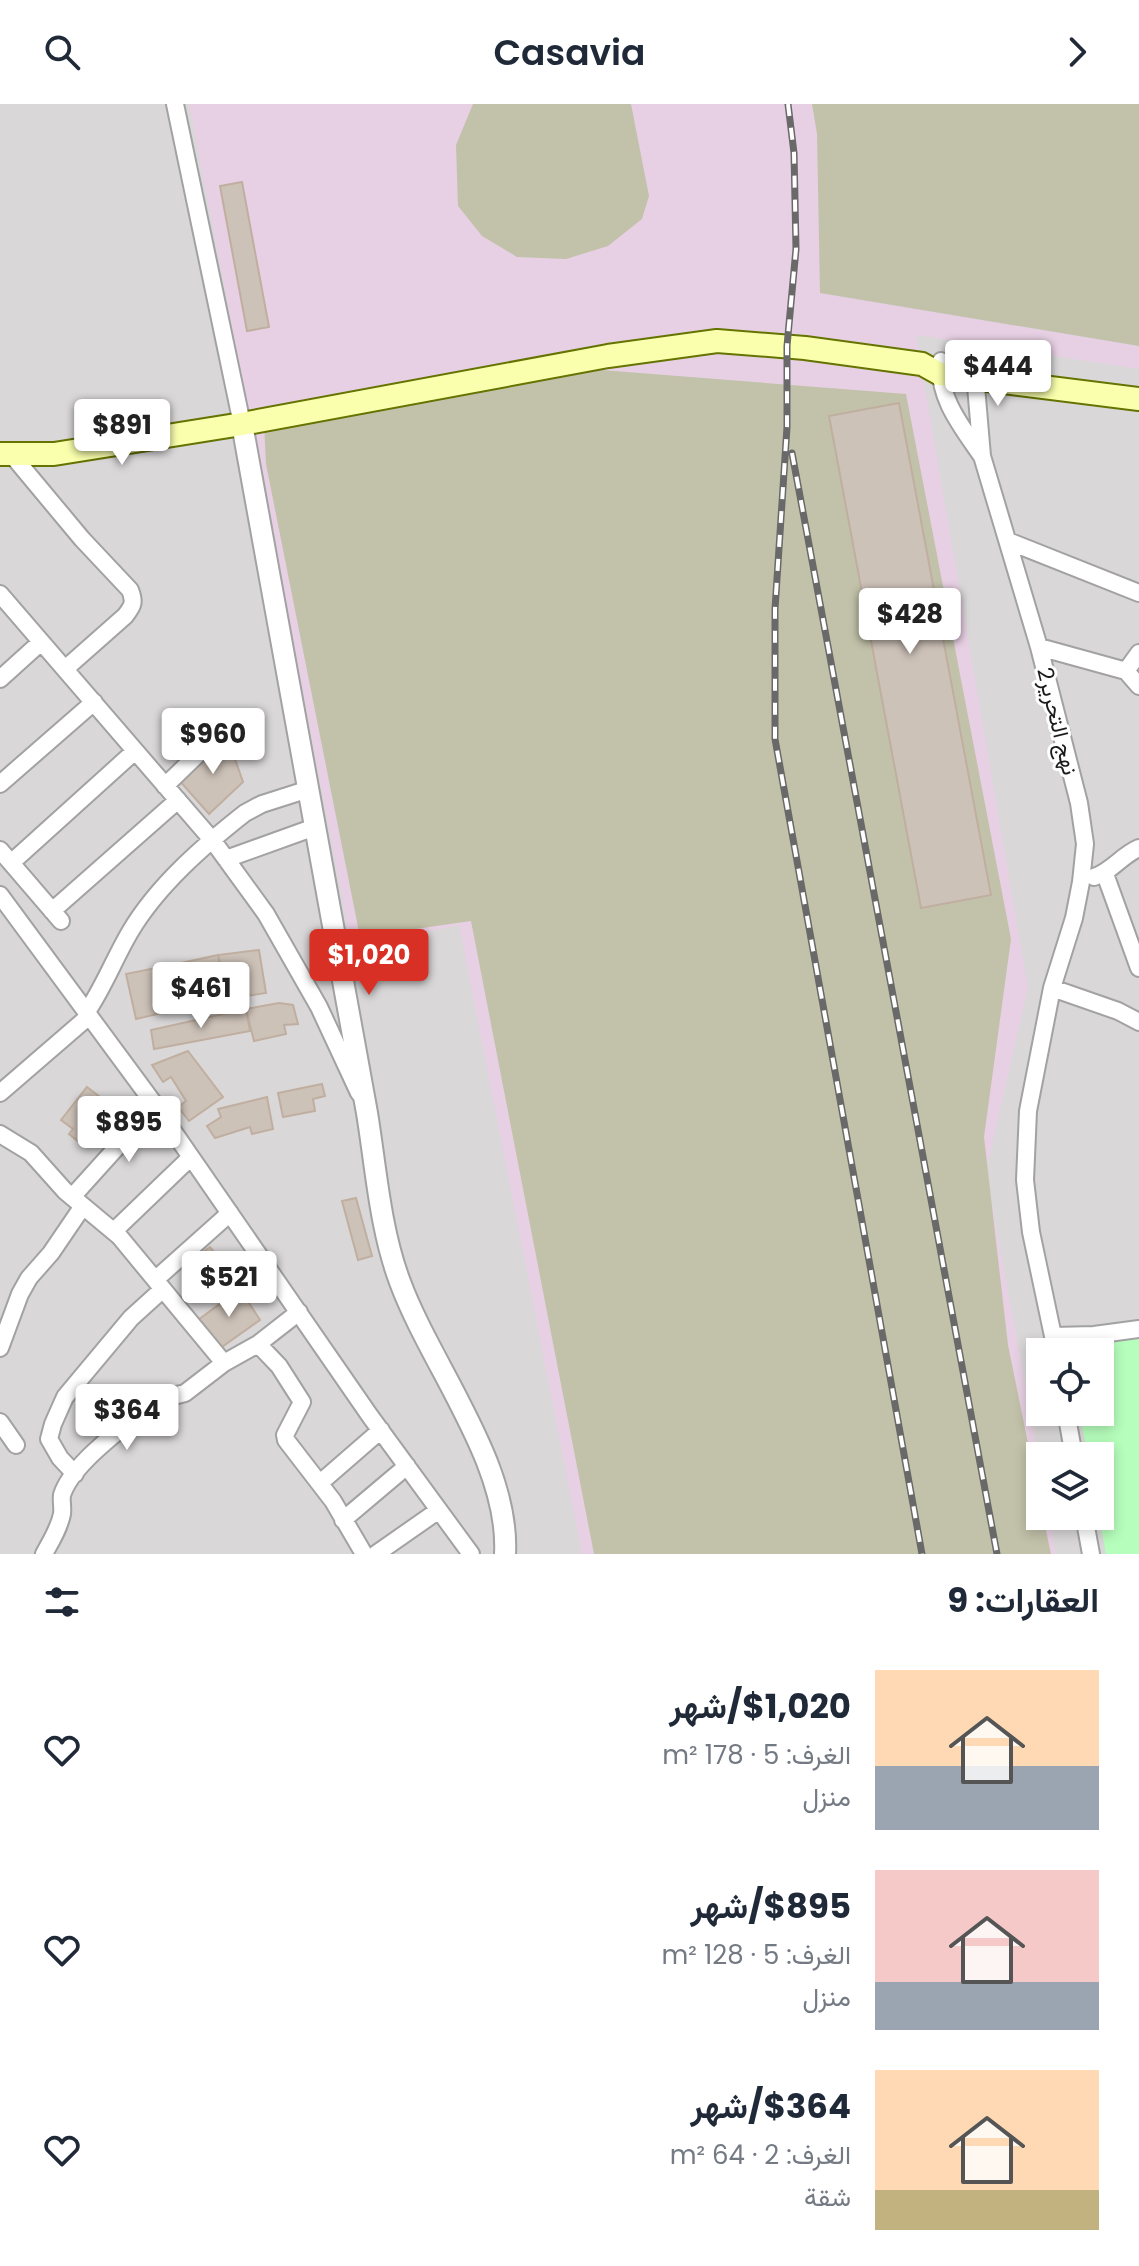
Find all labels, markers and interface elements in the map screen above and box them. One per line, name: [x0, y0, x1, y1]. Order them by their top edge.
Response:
text: Casavia: [493, 27, 646, 78]
icon: search: [40, 30, 84, 74]
icon: forward: [1055, 30, 1099, 74]
pin: $444: [951, 340, 1045, 408]
text: $444: [963, 348, 1033, 384]
pin: $891: [75, 399, 169, 467]
text: $891: [92, 407, 152, 443]
pin: $428: [863, 588, 957, 656]
text: $428: [877, 596, 943, 632]
street label: نهج التحرير2: [1029, 664, 1086, 778]
pin: $960: [166, 708, 260, 776]
text: $960: [180, 716, 246, 752]
pin: $1,020: [304, 929, 434, 997]
text: $1,020: [327, 937, 411, 973]
pin: $461: [154, 962, 248, 1030]
text: $461: [170, 970, 232, 1006]
pin: $895: [82, 1096, 176, 1164]
text: $895: [96, 1104, 162, 1140]
pin: $521: [182, 1251, 276, 1319]
text: $521: [200, 1259, 258, 1295]
map controls: [1026, 1338, 1114, 1530]
button: locate: [1026, 1338, 1114, 1426]
pin: $364: [80, 1384, 174, 1452]
text: $364: [93, 1392, 161, 1428]
button: layers: [1026, 1442, 1114, 1530]
text: العقارات: 9: [947, 1576, 1099, 1624]
icon: filters: [40, 1580, 84, 1624]
text: $1,020/شهر: [669, 1682, 851, 1730]
icon: home: [939, 1702, 1035, 1798]
icon: heart: [40, 1728, 84, 1772]
text: الغرف: 5 · 178 m²: [662, 1737, 851, 1773]
text: منزل: [802, 1779, 851, 1815]
text: $895/شهر: [691, 1882, 851, 1930]
icon: home: [939, 1902, 1035, 1998]
icon: heart: [40, 1928, 84, 1972]
text: الغرف: 5 · 128 m²: [662, 1937, 851, 1973]
text: منزل: [802, 1979, 851, 2015]
text: $364/شهر: [690, 2082, 851, 2130]
icon: home: [939, 2102, 1035, 2198]
icon: heart: [40, 2128, 84, 2172]
text: الغرف: 2 · 64 m²: [670, 2137, 851, 2173]
text: شقة: [804, 2179, 851, 2215]

